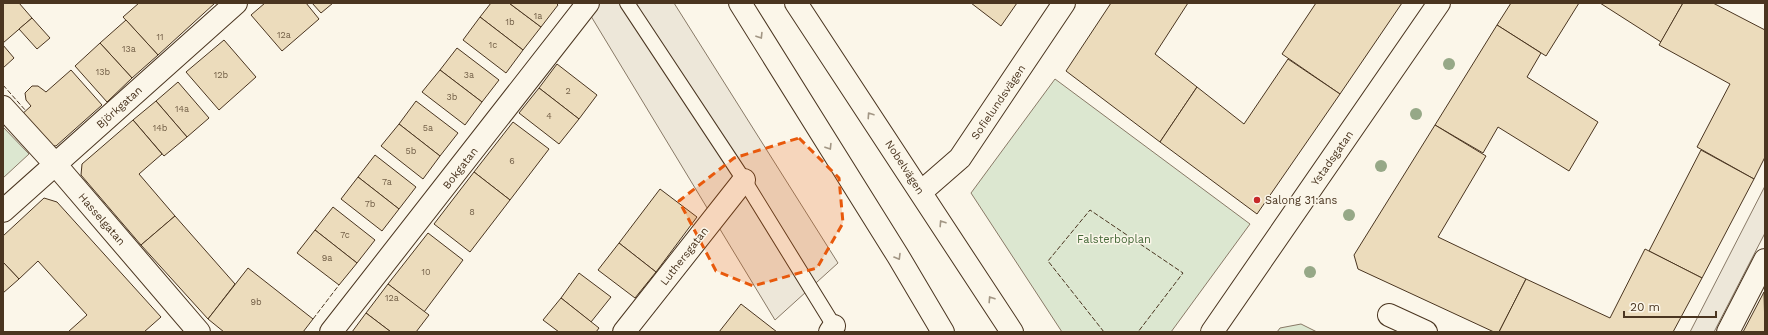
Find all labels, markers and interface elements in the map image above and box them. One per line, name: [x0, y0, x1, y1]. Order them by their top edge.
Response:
house number: 1a: [534, 11, 542, 21]
house number: 1b: [505, 17, 515, 27]
house number: 12a: [277, 30, 291, 40]
house number: 11: [156, 32, 164, 42]
one-way arrow: [756, 32, 763, 39]
house number: 1c: [489, 40, 497, 50]
house number: 13a: [122, 44, 136, 54]
street label: Sofielundsvägen: [969, 62, 1028, 142]
house number: 13b: [96, 67, 111, 77]
house number: 12b: [214, 70, 229, 80]
house number: 3a: [464, 70, 474, 80]
street label: Björkgatan: [94, 83, 145, 131]
house number: 2: [565, 86, 571, 96]
house number: 3b: [447, 92, 458, 102]
house number: 14a: [175, 104, 189, 114]
house number: 4: [546, 111, 552, 121]
one-way arrow: [868, 112, 875, 119]
house number: 14b: [153, 123, 168, 133]
house number: 5a: [423, 123, 433, 133]
street label: Ystadsgatan: [1309, 128, 1356, 188]
street label: Nobelvägen: [882, 138, 927, 197]
one-way arrow: [824, 143, 832, 150]
street label: Bokgatan: [440, 145, 481, 192]
house number: 5b: [406, 146, 417, 156]
house number: 6: [509, 156, 515, 166]
house number: 7a: [382, 177, 392, 187]
street label: Hasselgatan: [75, 191, 128, 248]
place label: Salong 31:ans: [1265, 194, 1338, 207]
marker: Salong 31:ans: [1252, 195, 1262, 205]
house number: 7b: [365, 199, 376, 209]
house number: 8: [469, 207, 475, 217]
one-way arrow: [940, 221, 947, 228]
street label: Luthersgatan: [658, 224, 711, 288]
house number: 7c: [340, 230, 350, 240]
park label: Falsterboplan: [1077, 233, 1151, 246]
house number: 9a: [322, 253, 332, 263]
one-way arrow: [893, 253, 901, 260]
house number: 10: [421, 267, 431, 277]
house number: 12a: [385, 293, 399, 303]
scale bar: [1624, 293, 1716, 319]
one-way arrow: [989, 296, 996, 303]
house number: 9b: [250, 297, 262, 307]
text: 20 m: [1630, 300, 1660, 314]

